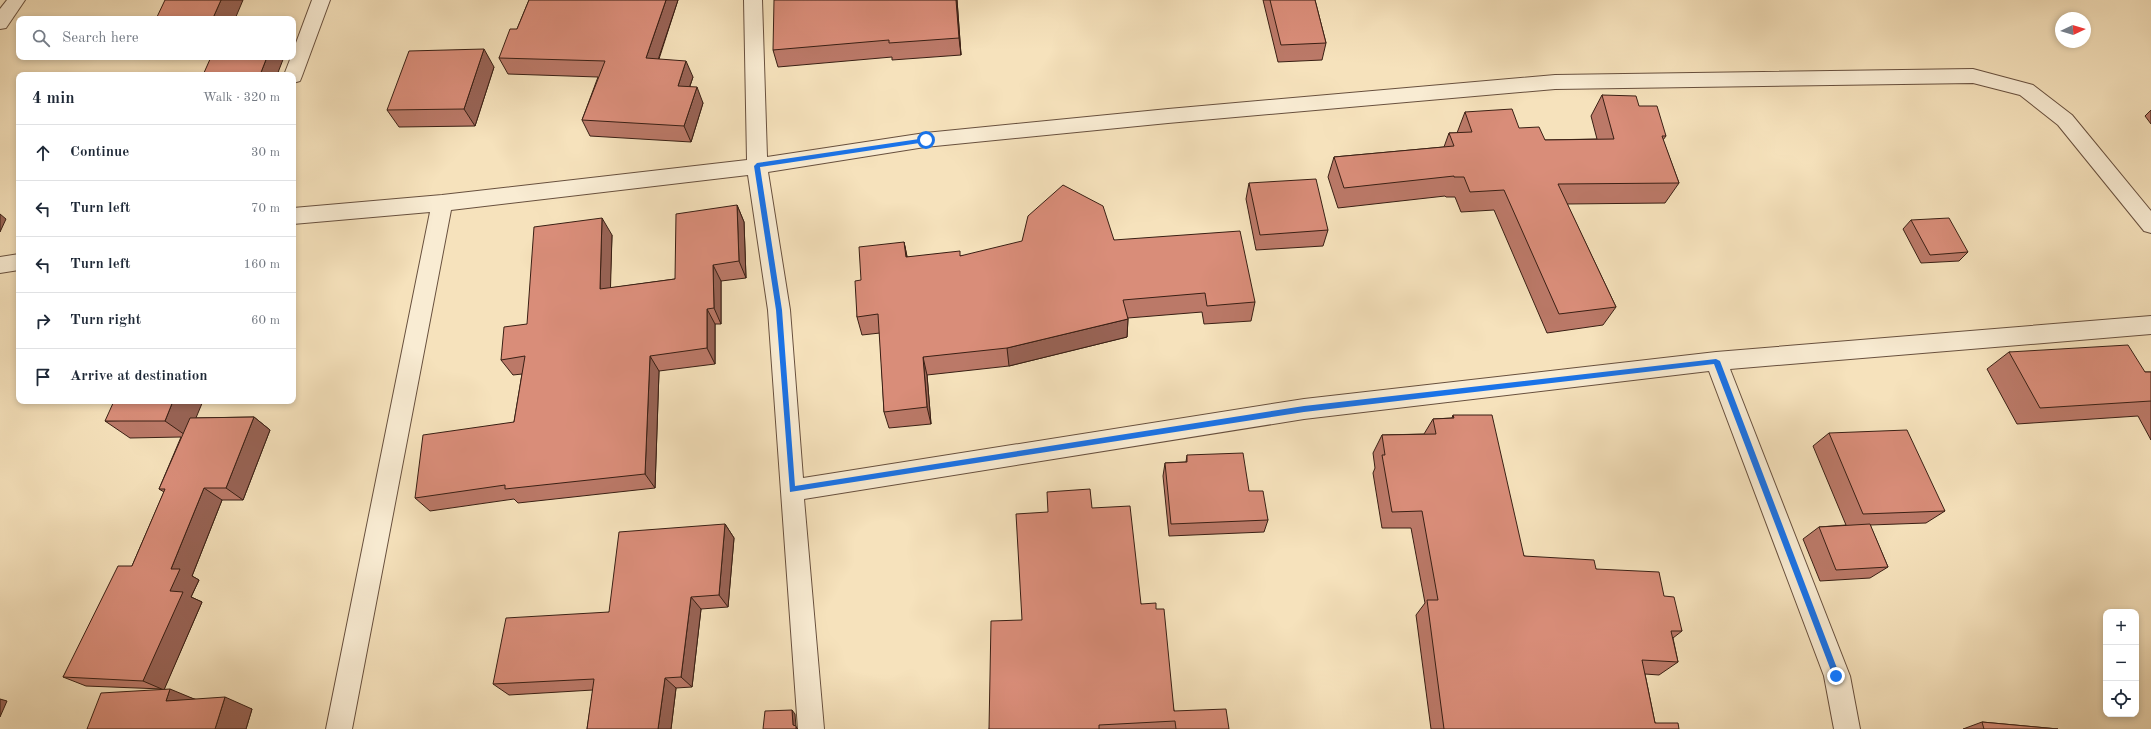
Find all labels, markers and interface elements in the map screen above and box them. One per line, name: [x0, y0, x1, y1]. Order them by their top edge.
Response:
north arrow: [2055, 12, 2091, 48]
search box: [16, 16, 296, 60]
icon: search: [30, 27, 52, 49]
text: Search here: [62, 31, 139, 46]
text: 4 min: [32, 90, 75, 107]
text: Walk · 320 m: [203, 91, 280, 104]
route start: [917, 131, 935, 149]
icon: ahead: [32, 142, 54, 164]
text: Continue: [70, 145, 129, 160]
text: 30 m: [251, 146, 280, 159]
icon: left: [32, 198, 54, 220]
text: Turn left: [70, 201, 130, 216]
text: 70 m: [251, 202, 280, 215]
icon: left: [32, 254, 54, 276]
text: Turn left: [70, 257, 130, 272]
text: 160 m: [243, 258, 280, 271]
icon: right: [32, 310, 54, 332]
text: Turn right: [70, 313, 141, 328]
text: 60 m: [251, 314, 280, 327]
icon: arrive: [32, 366, 54, 388]
text: Arrive at destination: [70, 369, 208, 384]
map controls: [2103, 609, 2139, 717]
button: +: [2103, 609, 2139, 645]
button: −: [2103, 645, 2139, 681]
route end: [1827, 667, 1845, 685]
button: locate: [2103, 681, 2139, 717]

